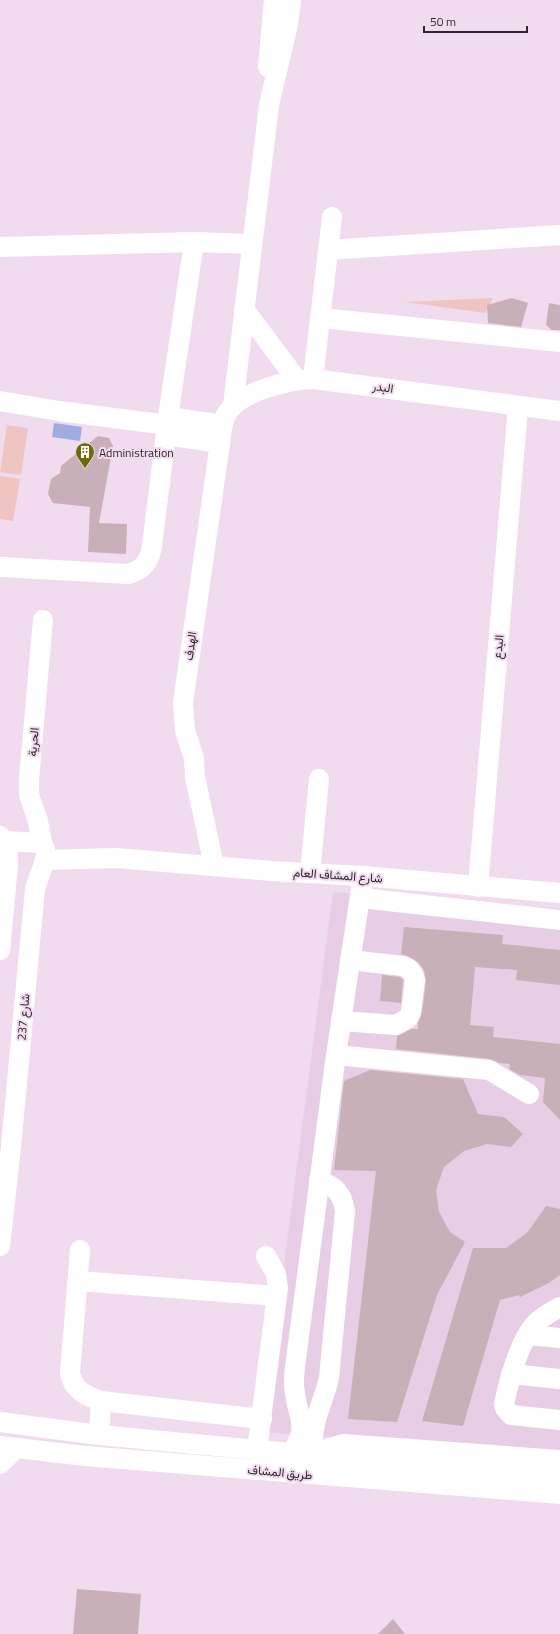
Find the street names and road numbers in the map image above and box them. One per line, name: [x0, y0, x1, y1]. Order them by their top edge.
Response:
street label: البدر: [370, 376, 395, 398]
street label: الهدف: [179, 630, 201, 662]
street label: البدع: [487, 634, 509, 660]
street label: الحرية: [22, 727, 44, 757]
street label: شارع المشاف العام: [293, 862, 383, 888]
street label: شارع 237: [11, 993, 35, 1041]
street label: طريق المشاف: [247, 1460, 313, 1484]

